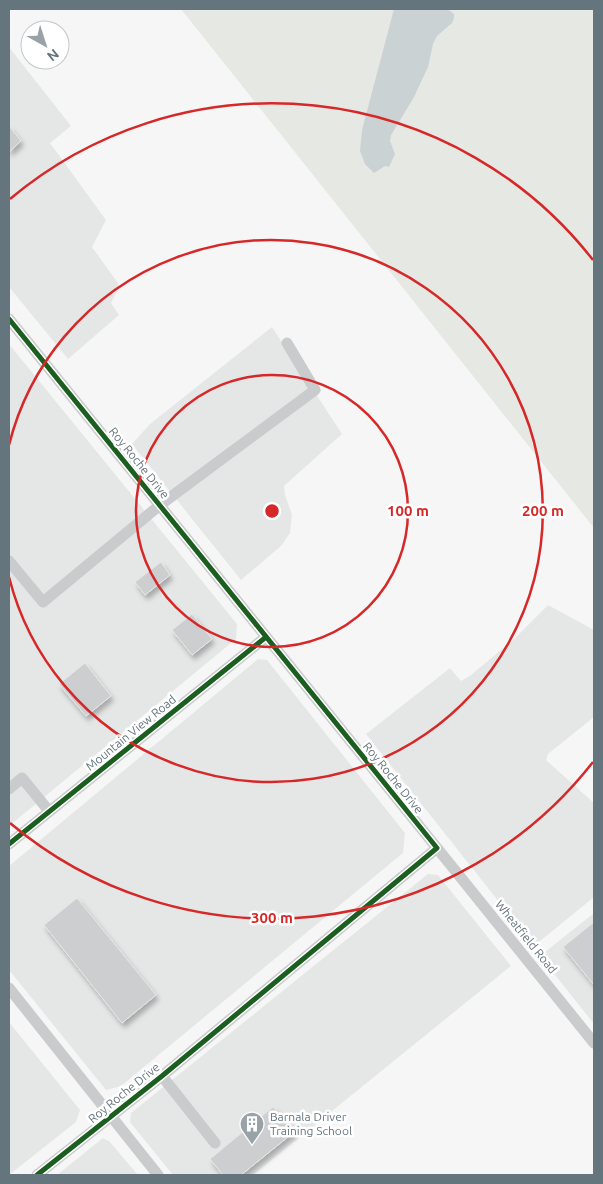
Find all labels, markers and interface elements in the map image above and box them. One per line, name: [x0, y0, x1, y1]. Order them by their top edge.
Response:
north arrow: [20, 20, 70, 70]
text: N: [44, 46, 62, 65]
street label: Roy Roche Drive: [107, 425, 172, 501]
centre of rings: [263, 502, 281, 520]
text: 100 m: [387, 502, 429, 519]
text: 200 m: [522, 502, 564, 519]
street label: Mountain View Road: [83, 692, 178, 773]
street label: Roy Roche Drive: [361, 740, 426, 816]
street label: Wheatfield Road: [493, 898, 560, 976]
text: 300 m: [251, 909, 293, 926]
street label: Roy Roche Drive: [86, 1060, 162, 1125]
place label: Barnala Driver Training School: [270, 1110, 352, 1137]
building icon: Barnala Driver Training School: [239, 1111, 265, 1145]

